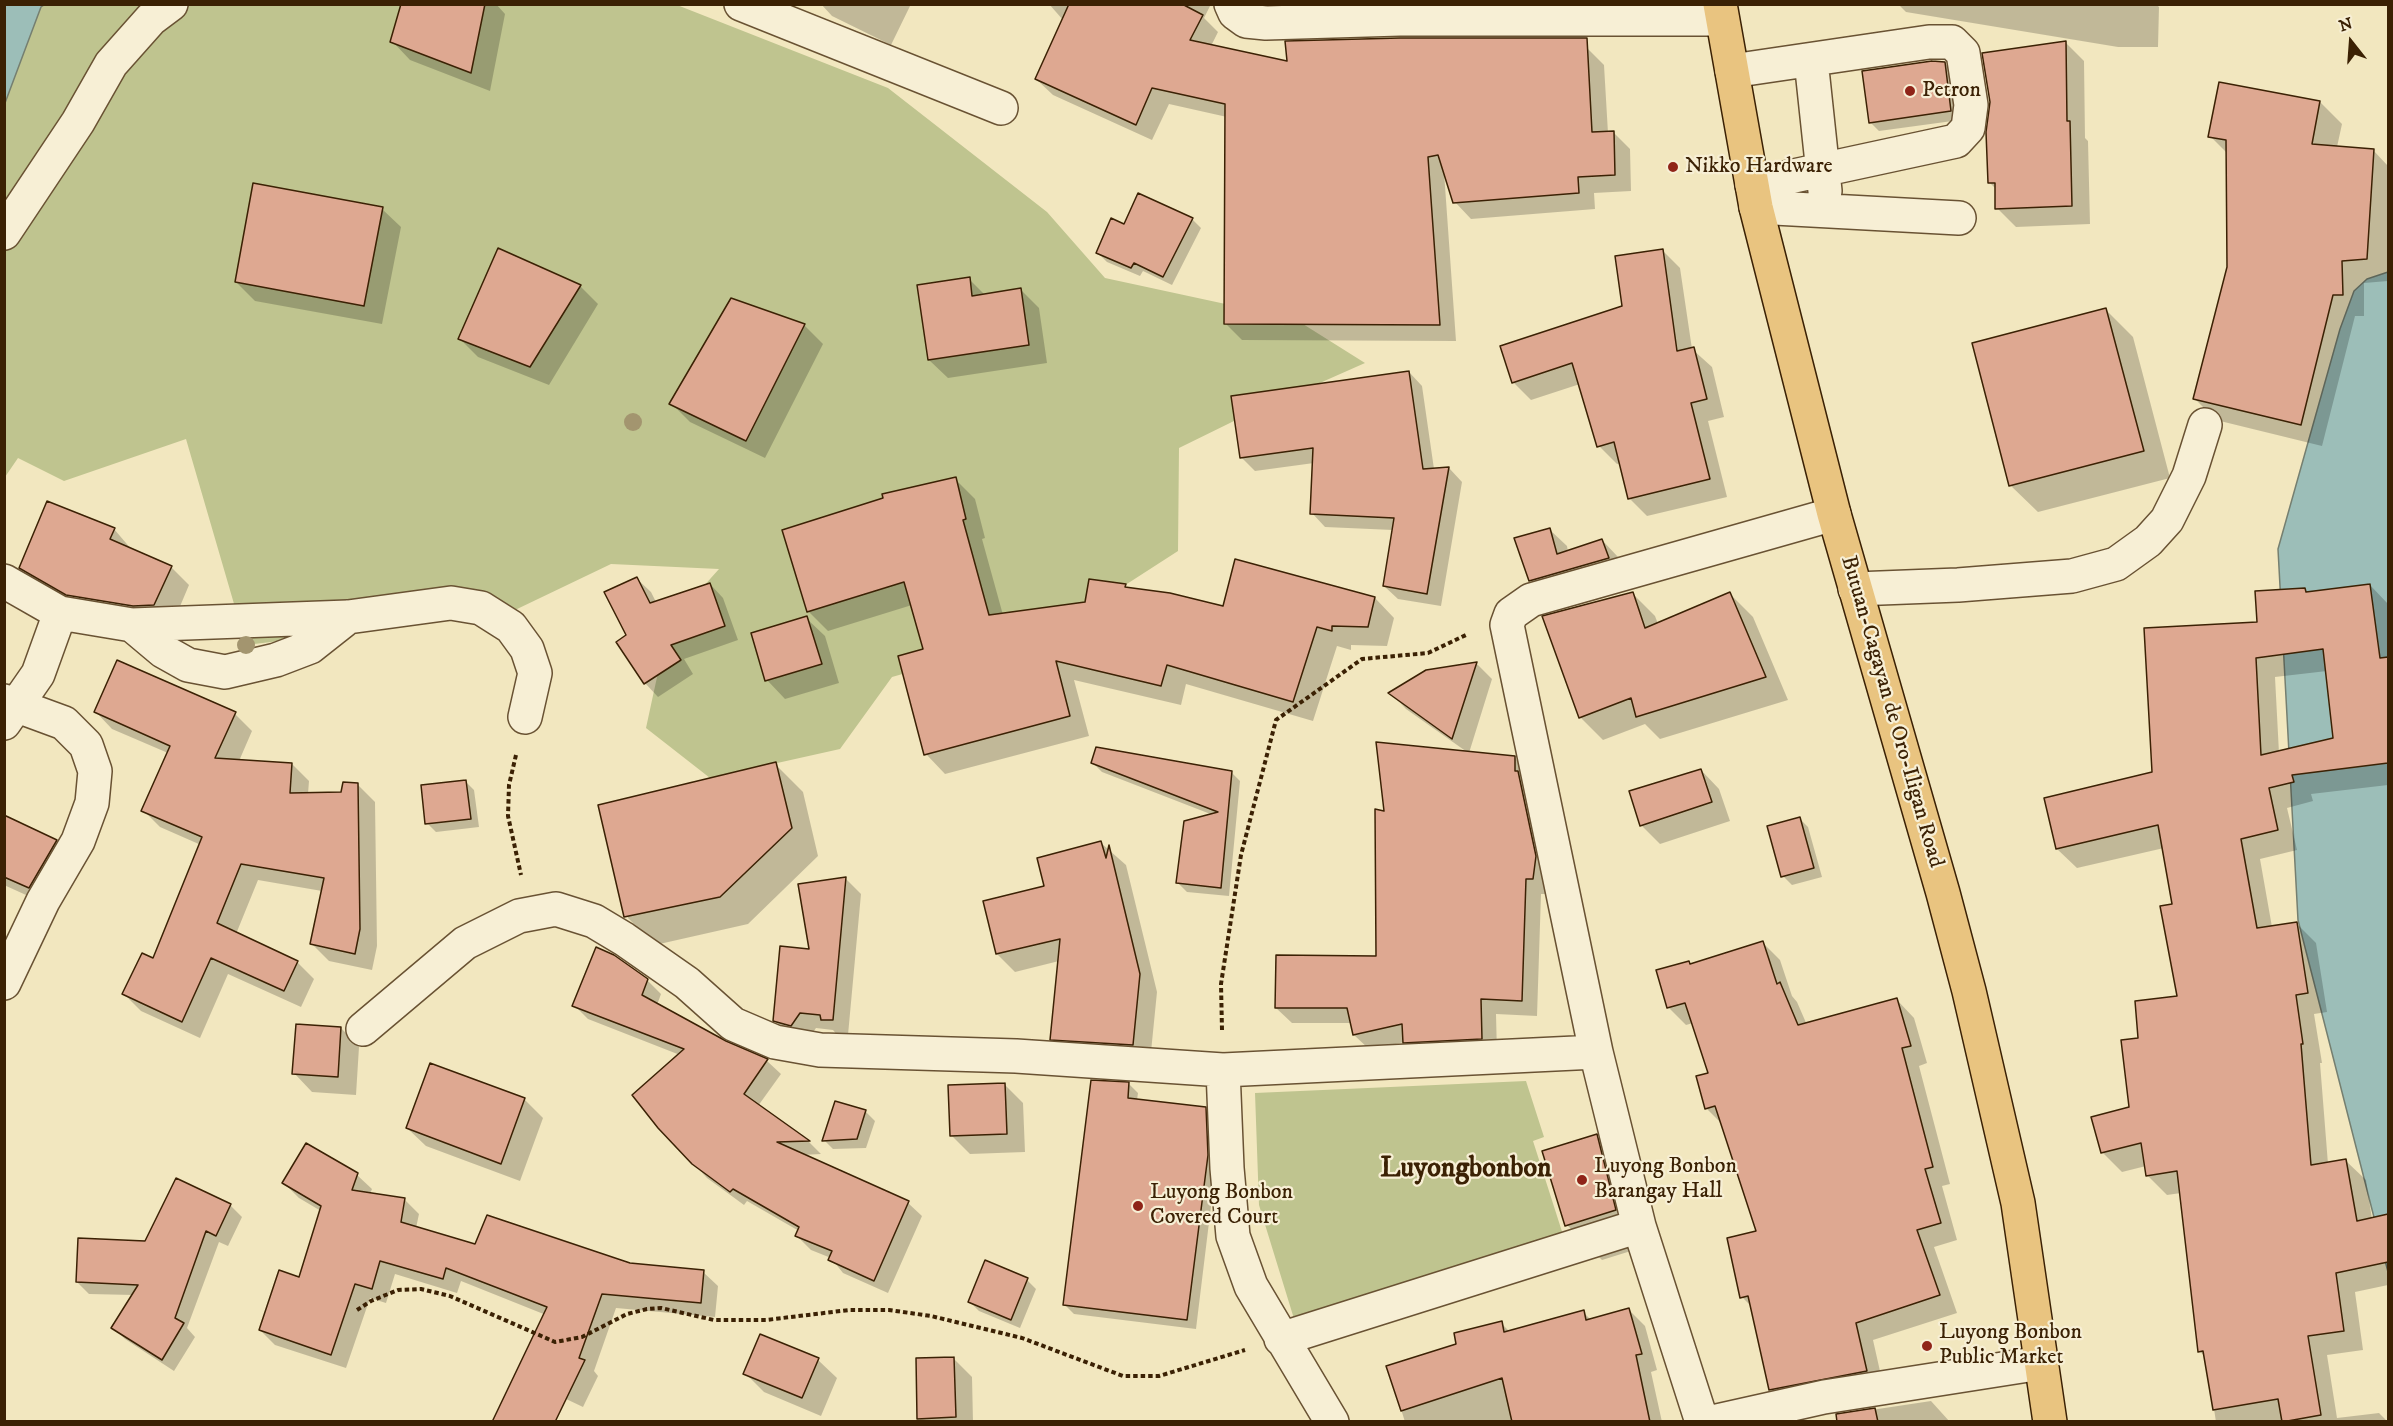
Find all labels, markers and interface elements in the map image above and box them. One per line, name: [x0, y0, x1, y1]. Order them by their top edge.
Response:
north arrow: [2321, 12, 2381, 72]
text: N: [2337, 13, 2355, 36]
place label: Petron: [1922, 78, 1981, 104]
marker: Petron: [1903, 84, 1917, 98]
place label: Nikko Hardware: [1685, 154, 1833, 180]
marker: Nikko Hardware: [1666, 160, 1680, 174]
street label: Butuan-Cagayan de Oro-Iligan Road: [1834, 553, 1948, 871]
district label: Luyongbonbon: [1380, 1153, 1552, 1187]
place label: Luyong Bonbon Barangay Hall: [1594, 1154, 1737, 1206]
marker: Luyong Bonbon Barangay Hall: [1575, 1173, 1589, 1187]
place label: Luyong Bonbon Covered Court: [1150, 1180, 1293, 1232]
marker: Luyong Bonbon Covered Court: [1131, 1199, 1145, 1213]
place label: Luyong Bonbon Public Market: [1939, 1320, 2082, 1372]
marker: Luyong Bonbon Public Market: [1920, 1339, 1934, 1353]

